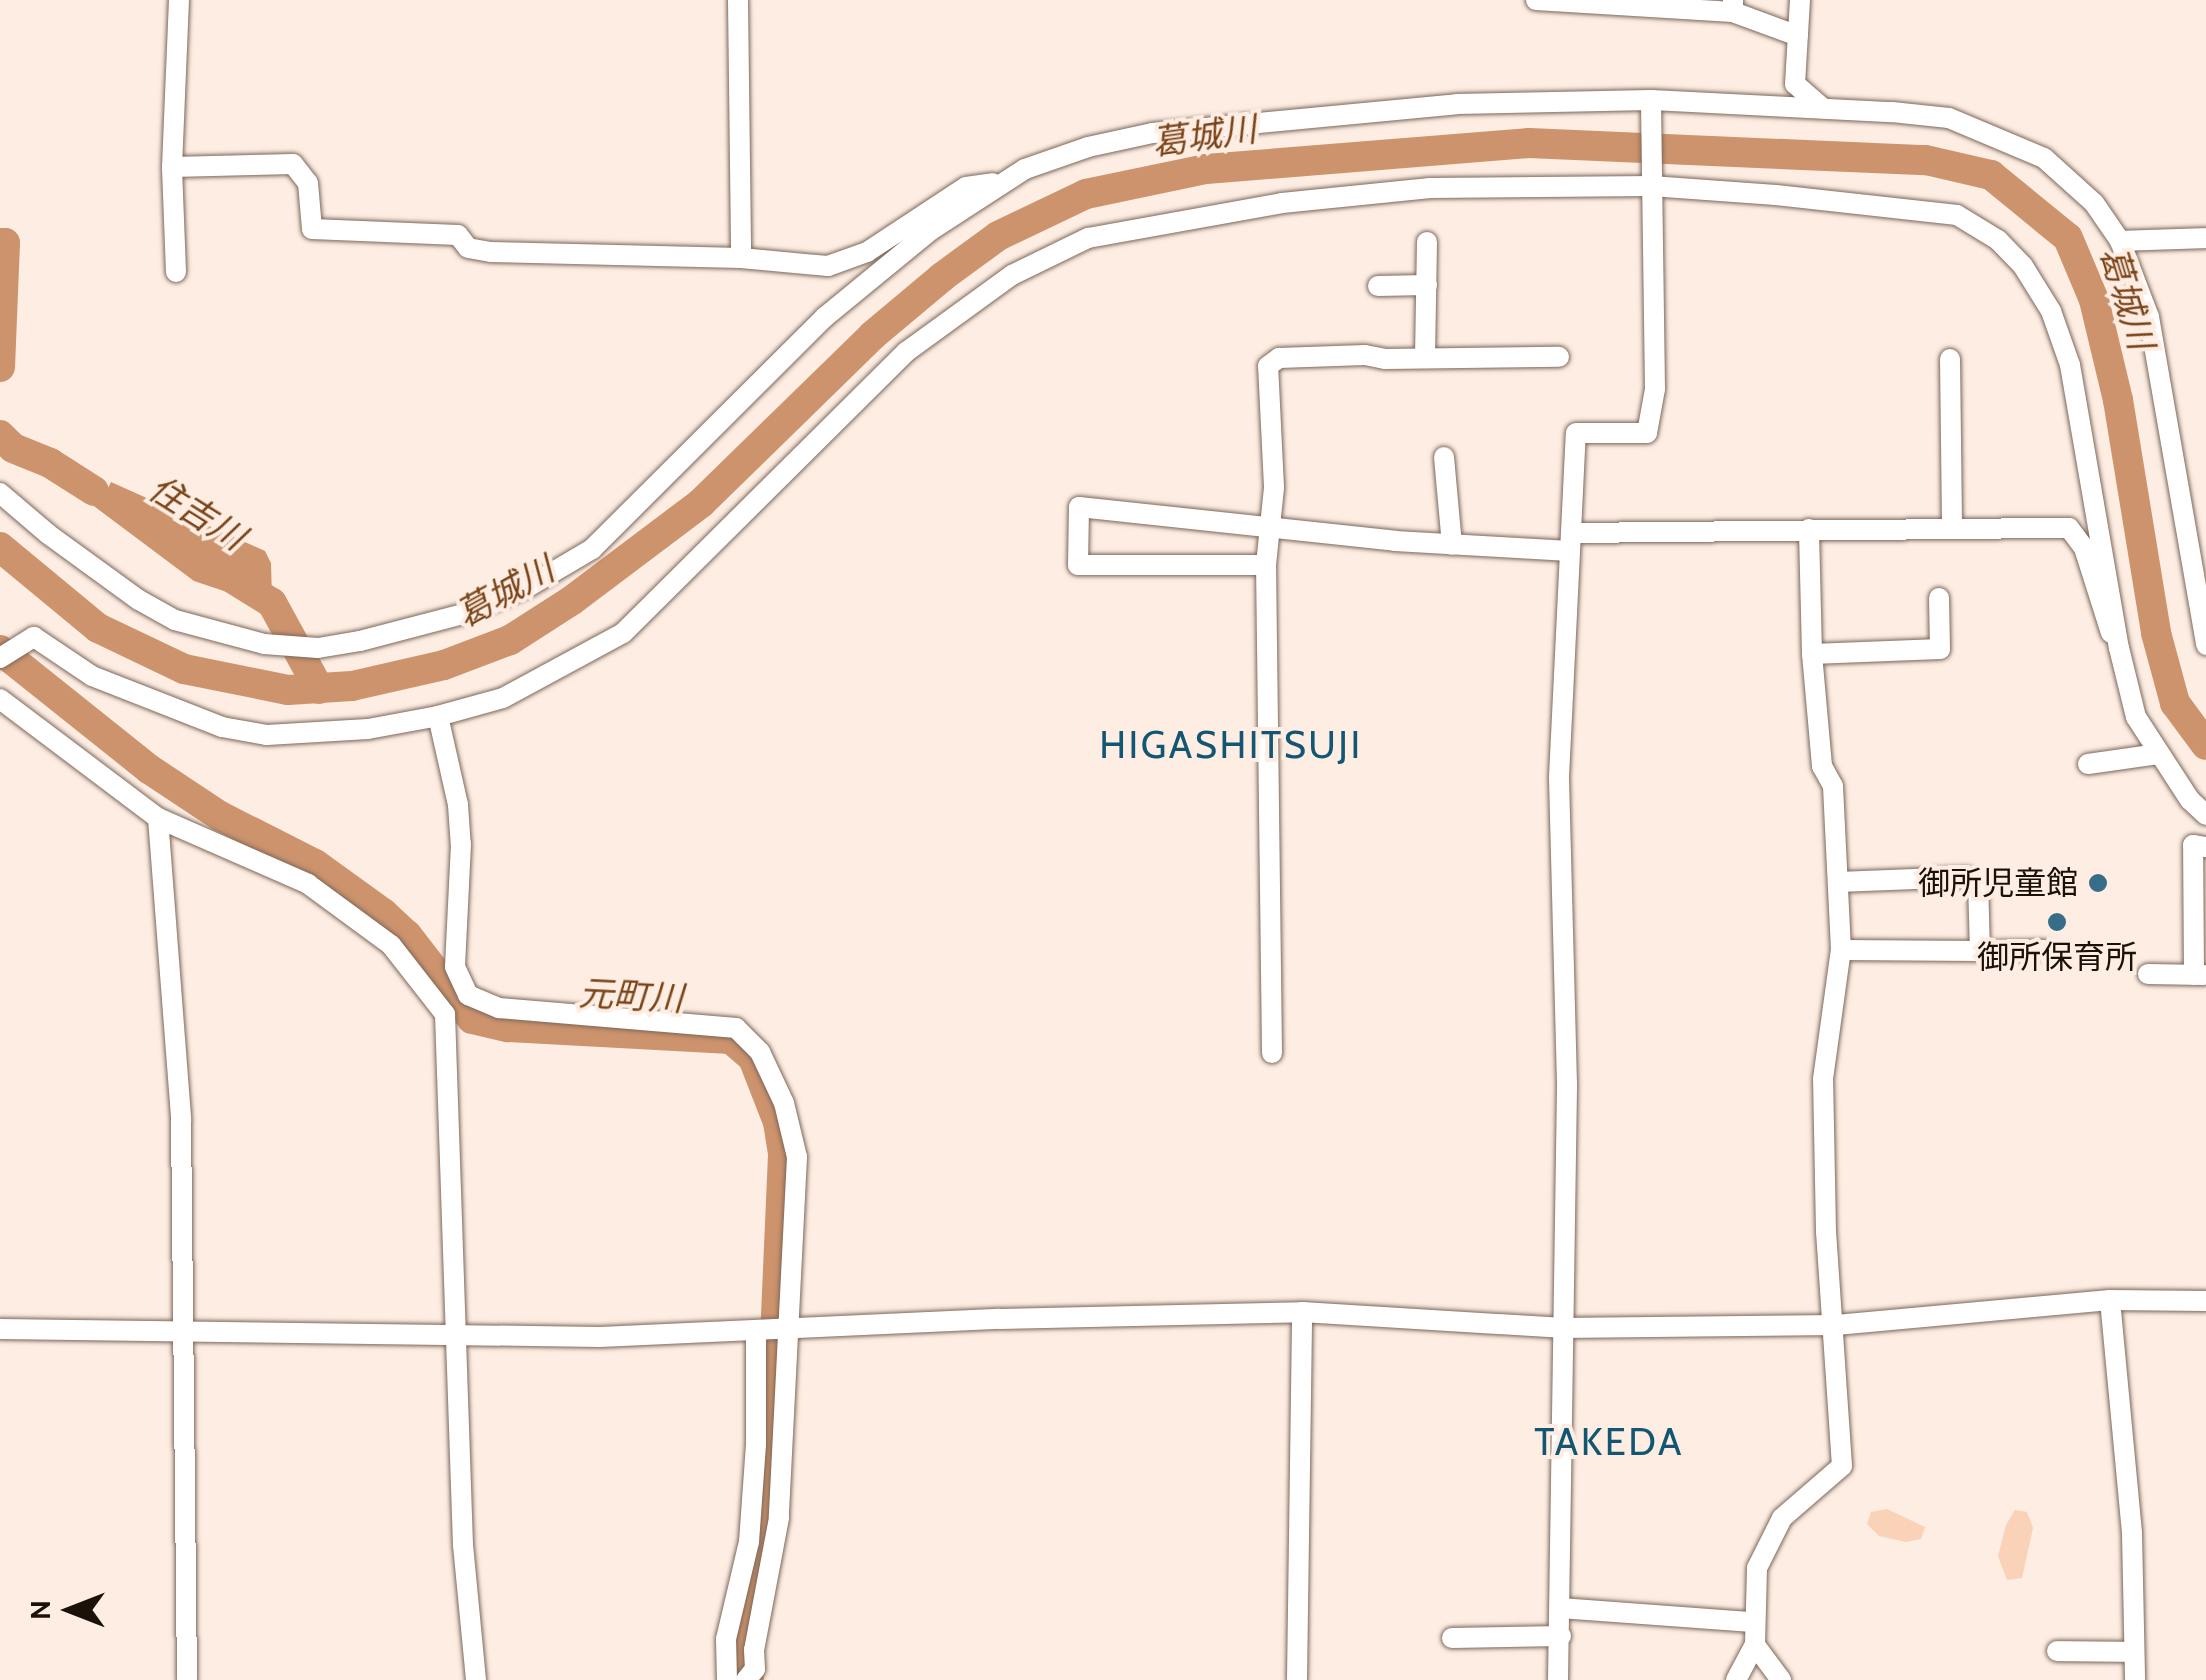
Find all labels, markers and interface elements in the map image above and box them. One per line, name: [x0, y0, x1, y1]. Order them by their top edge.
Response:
water label: 葛城川: [1149, 108, 1259, 164]
water label: 葛城川: [2092, 242, 2162, 354]
water label: 住吉川: [141, 467, 253, 559]
water label: 葛城川: [449, 548, 561, 636]
district label: HIGASHITSUJI: [1099, 722, 1363, 768]
place label: 御所児童館: [1918, 864, 2078, 902]
marker: 御所児童館: [2087, 872, 2109, 894]
marker: 御所保育所: [2046, 911, 2068, 933]
place label: 御所保育所: [1977, 938, 2137, 976]
water label: 元町川: [577, 972, 685, 1020]
district label: TAKEDA: [1534, 1419, 1684, 1465]
north arrow: [20, 1560, 120, 1660]
text: N: [23, 1600, 57, 1620]

